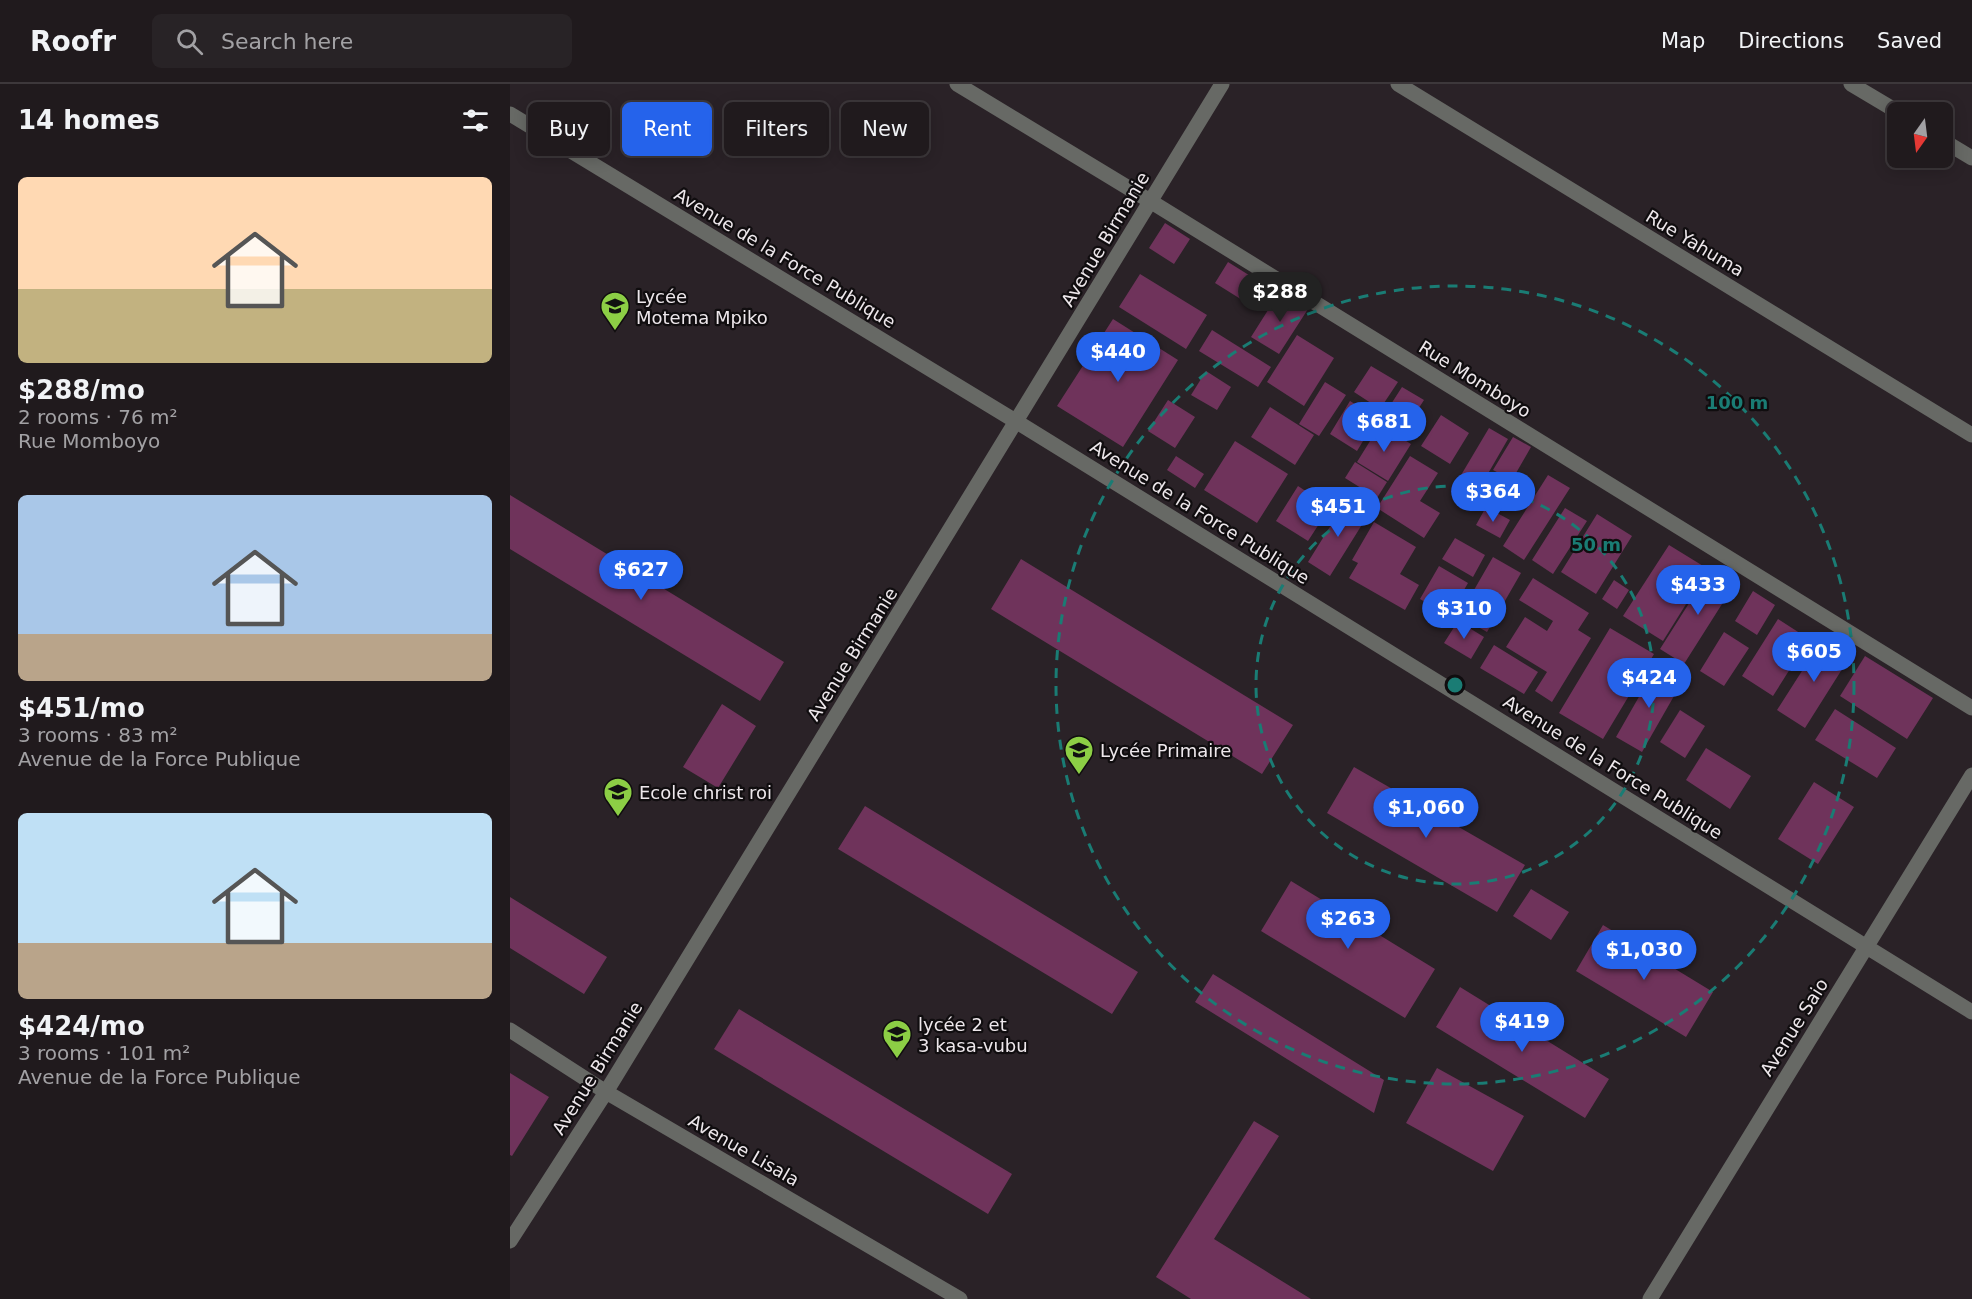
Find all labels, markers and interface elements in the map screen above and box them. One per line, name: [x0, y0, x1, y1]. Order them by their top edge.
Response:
search box: [152, 14, 572, 68]
text: Roofr: [30, 25, 116, 58]
icon: search: [173, 25, 206, 58]
text: Search here: [221, 29, 353, 54]
text: Map: [1661, 29, 1705, 53]
text: Directions: [1738, 29, 1844, 53]
text: Saved: [1877, 29, 1942, 53]
chip: Buy: [528, 102, 610, 156]
chip: Rent: [622, 102, 712, 156]
chip: Filters: [724, 102, 829, 156]
chip: New: [841, 102, 929, 156]
north arrow: [1887, 102, 1953, 168]
map controls: [1887, 102, 1953, 168]
icon: filters: [459, 104, 492, 137]
text: 14 homes: [18, 105, 160, 135]
street label: Avenue Birmanie: [1057, 168, 1153, 310]
street label: Avenue de la Force Publique: [671, 184, 899, 332]
street label: Rue Yahuma: [1642, 205, 1748, 281]
icon: home: [201, 216, 309, 324]
pin: $288: [1244, 272, 1316, 323]
text: $288: [1252, 279, 1308, 303]
place label: Lycée Motema Mpiko: [636, 286, 768, 328]
school or university icon: Lycée Motema Mpiko: [599, 290, 631, 332]
pin: $440: [1082, 332, 1154, 383]
street label: Rue Momboyo: [1415, 336, 1535, 422]
text: $440: [1090, 339, 1146, 363]
text: $288/mo: [18, 375, 145, 405]
text: 100 m: [1706, 392, 1768, 413]
pin: $681: [1348, 402, 1420, 453]
text: 2 rooms · 76 m²: [18, 405, 178, 429]
text: $681: [1356, 409, 1412, 433]
text: Rue Momboyo: [18, 429, 160, 453]
street label: Avenue de la Force Publique: [1087, 436, 1313, 588]
pin: $364: [1457, 472, 1529, 523]
text: $364: [1465, 479, 1521, 503]
pin: $451: [1302, 487, 1374, 538]
text: $451: [1310, 494, 1366, 518]
icon: home: [201, 534, 309, 642]
text: 50 m: [1571, 534, 1621, 555]
pin: $627: [605, 550, 677, 601]
text: $627: [613, 557, 669, 581]
pin: $433: [1662, 565, 1734, 616]
text: $433: [1670, 572, 1726, 596]
street label: Avenue Birmanie: [803, 584, 901, 724]
pin: $310: [1428, 589, 1500, 640]
text: $310: [1436, 596, 1492, 620]
pin: $605: [1778, 632, 1850, 683]
text: $605: [1786, 639, 1842, 663]
pin: $424: [1613, 658, 1685, 709]
text: $424: [1621, 665, 1677, 689]
centre of rings: [1445, 675, 1465, 695]
street label: Avenue de la Force Publique: [1500, 691, 1726, 843]
text: $451/mo: [18, 693, 145, 723]
text: 3 rooms · 83 m²: [18, 723, 178, 747]
school or university icon: Lycée Primaire: [1063, 734, 1095, 776]
place label: Lycée Primaire: [1100, 740, 1231, 761]
text: Avenue de la Force Publique: [18, 747, 301, 771]
school or university icon: Ecole christ roi: [602, 776, 634, 818]
place label: Ecole christ roi: [639, 782, 772, 803]
pin: $1,060: [1377, 788, 1475, 839]
text: $1,060: [1387, 795, 1465, 819]
icon: home: [201, 852, 309, 960]
pin: $263: [1312, 899, 1384, 950]
text: $263: [1320, 906, 1376, 930]
pin: $1,030: [1595, 930, 1693, 981]
text: $1,030: [1605, 937, 1683, 961]
street label: Avenue Saio: [1756, 974, 1832, 1080]
street label: Avenue Birmanie: [548, 998, 646, 1138]
pin: $419: [1486, 1002, 1558, 1053]
text: $419: [1494, 1009, 1550, 1033]
text: $424/mo: [18, 1011, 145, 1041]
place label: lycée 2 et 3 kasa-vubu: [918, 1014, 1028, 1056]
school or university icon: lycée 2 et 3 kasa-vubu: [881, 1018, 913, 1060]
text: 3 rooms · 101 m²: [18, 1041, 190, 1065]
text: Avenue de la Force Publique: [18, 1065, 301, 1089]
street label: Avenue Lisala: [685, 1110, 803, 1190]

